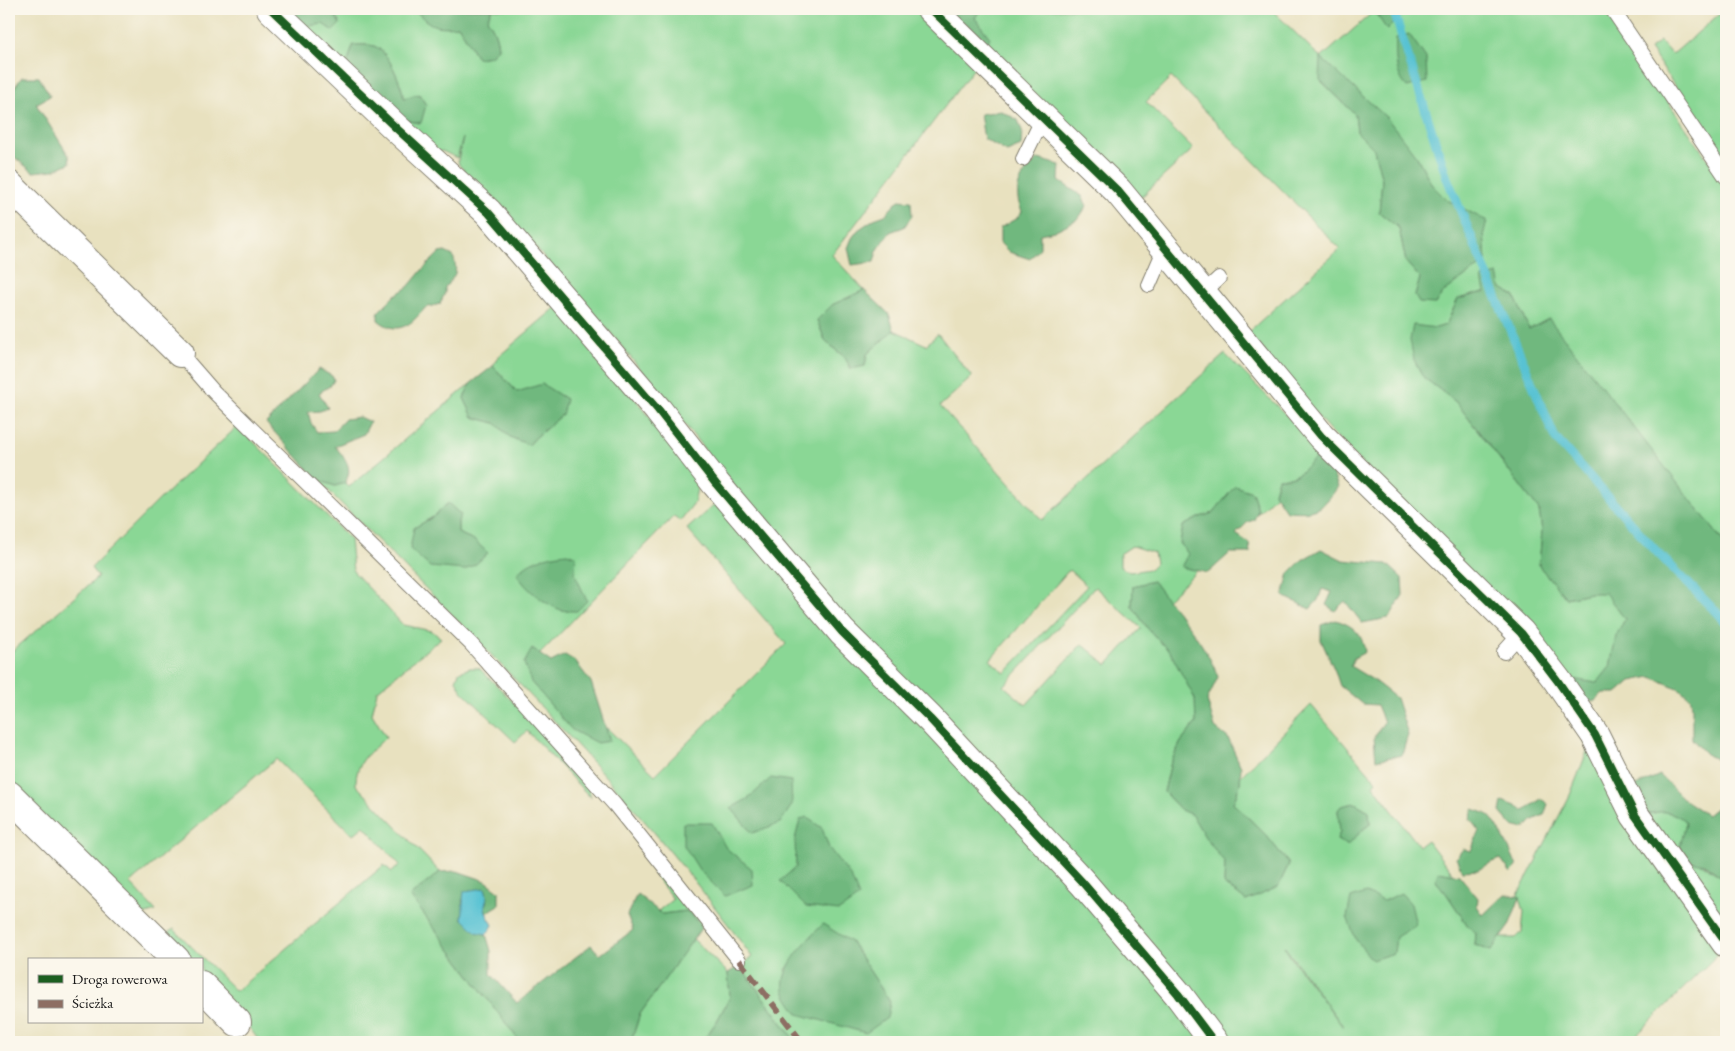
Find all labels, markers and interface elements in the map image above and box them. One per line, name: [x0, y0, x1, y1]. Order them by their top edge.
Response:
legend: [28, 958, 202, 1024]
text: Droga rowerowa: [72, 969, 167, 988]
text: Ścieżka: [72, 993, 113, 1012]

